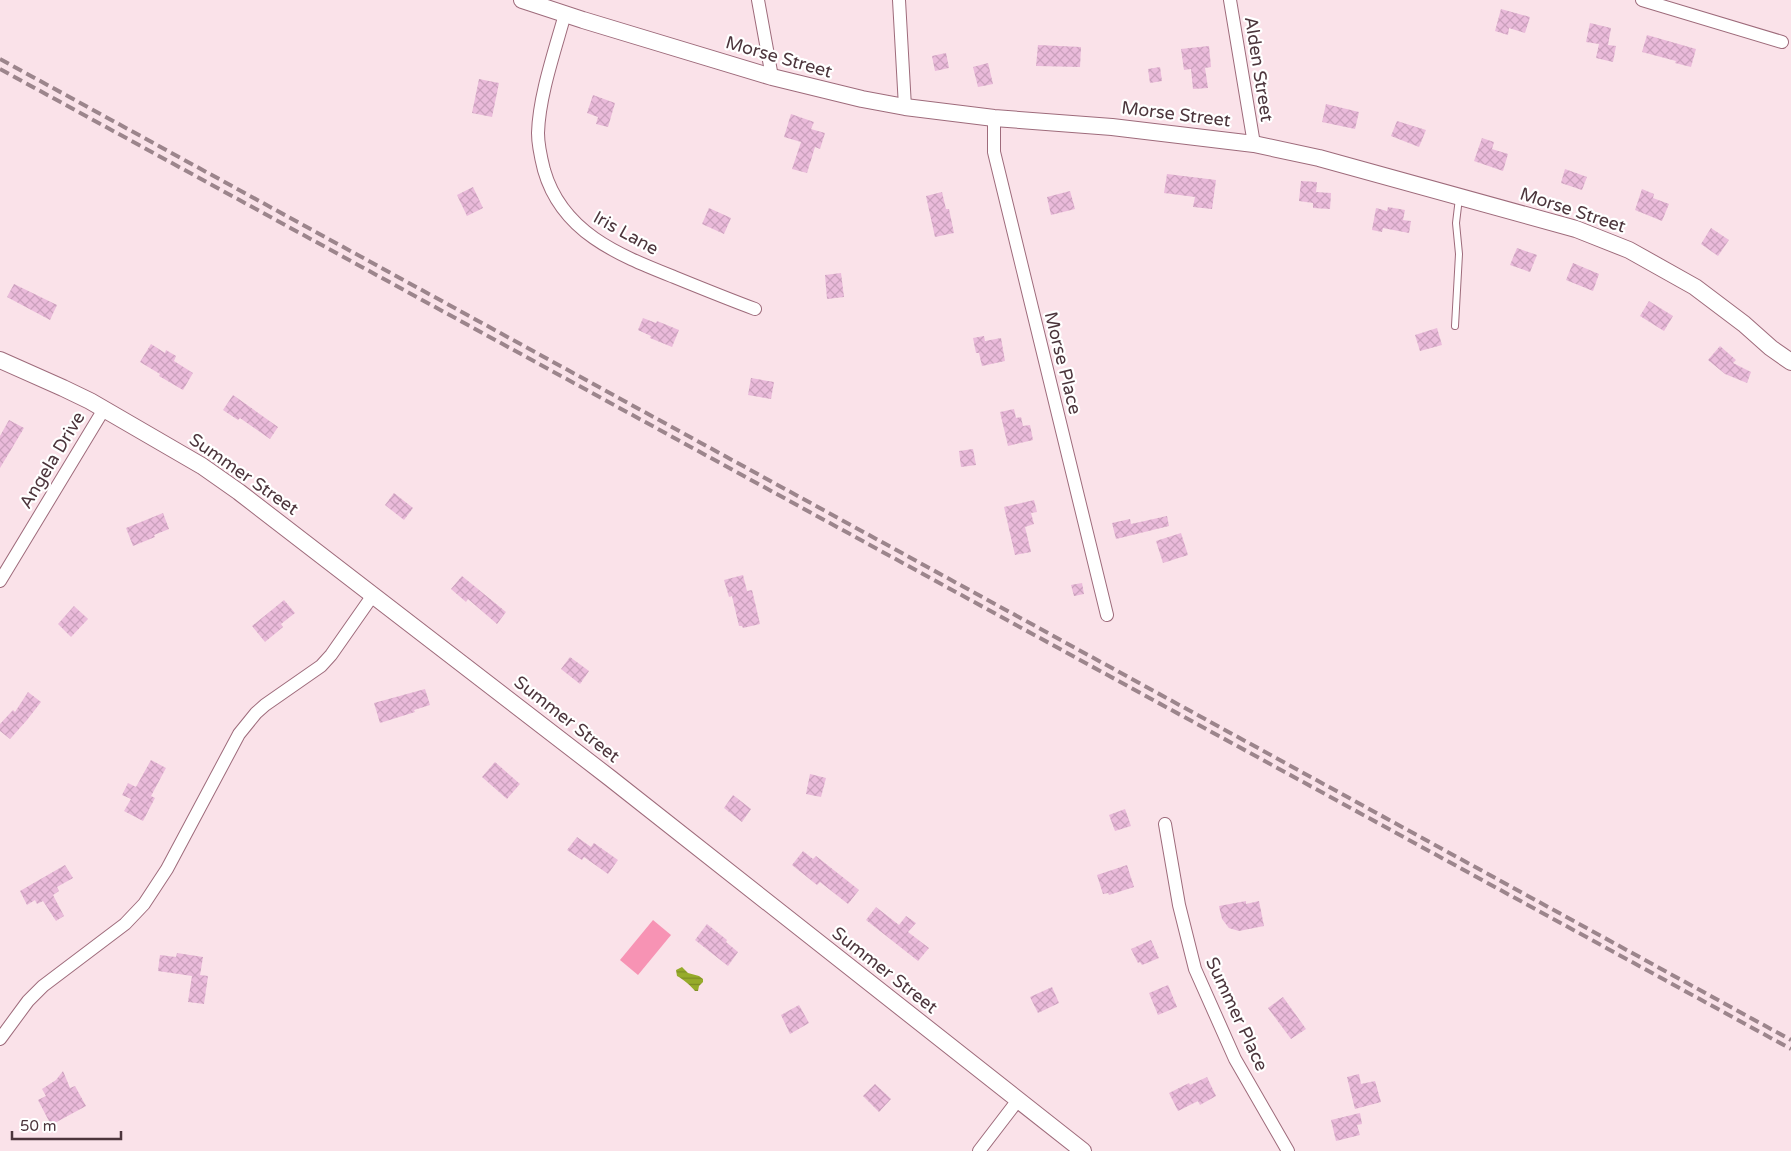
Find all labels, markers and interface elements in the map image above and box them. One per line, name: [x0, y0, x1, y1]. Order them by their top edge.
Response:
street label: Alden Street: [1240, 15, 1278, 123]
street label: Morse Street: [723, 31, 835, 83]
street label: Morse Street: [1120, 96, 1232, 132]
street label: Morse Street: [1517, 183, 1629, 237]
street label: Iris Lane: [589, 206, 663, 260]
street label: Morse Place: [1040, 310, 1086, 416]
street label: Angela Drive: [14, 407, 90, 513]
street label: Summer Street: [185, 428, 303, 520]
street label: Summer Street: [510, 671, 624, 767]
street label: Summer Street: [828, 922, 942, 1018]
street label: Summer Place: [1201, 954, 1273, 1074]
scale bar: [12, 1108, 121, 1140]
text: 50 m: [20, 1117, 57, 1135]

